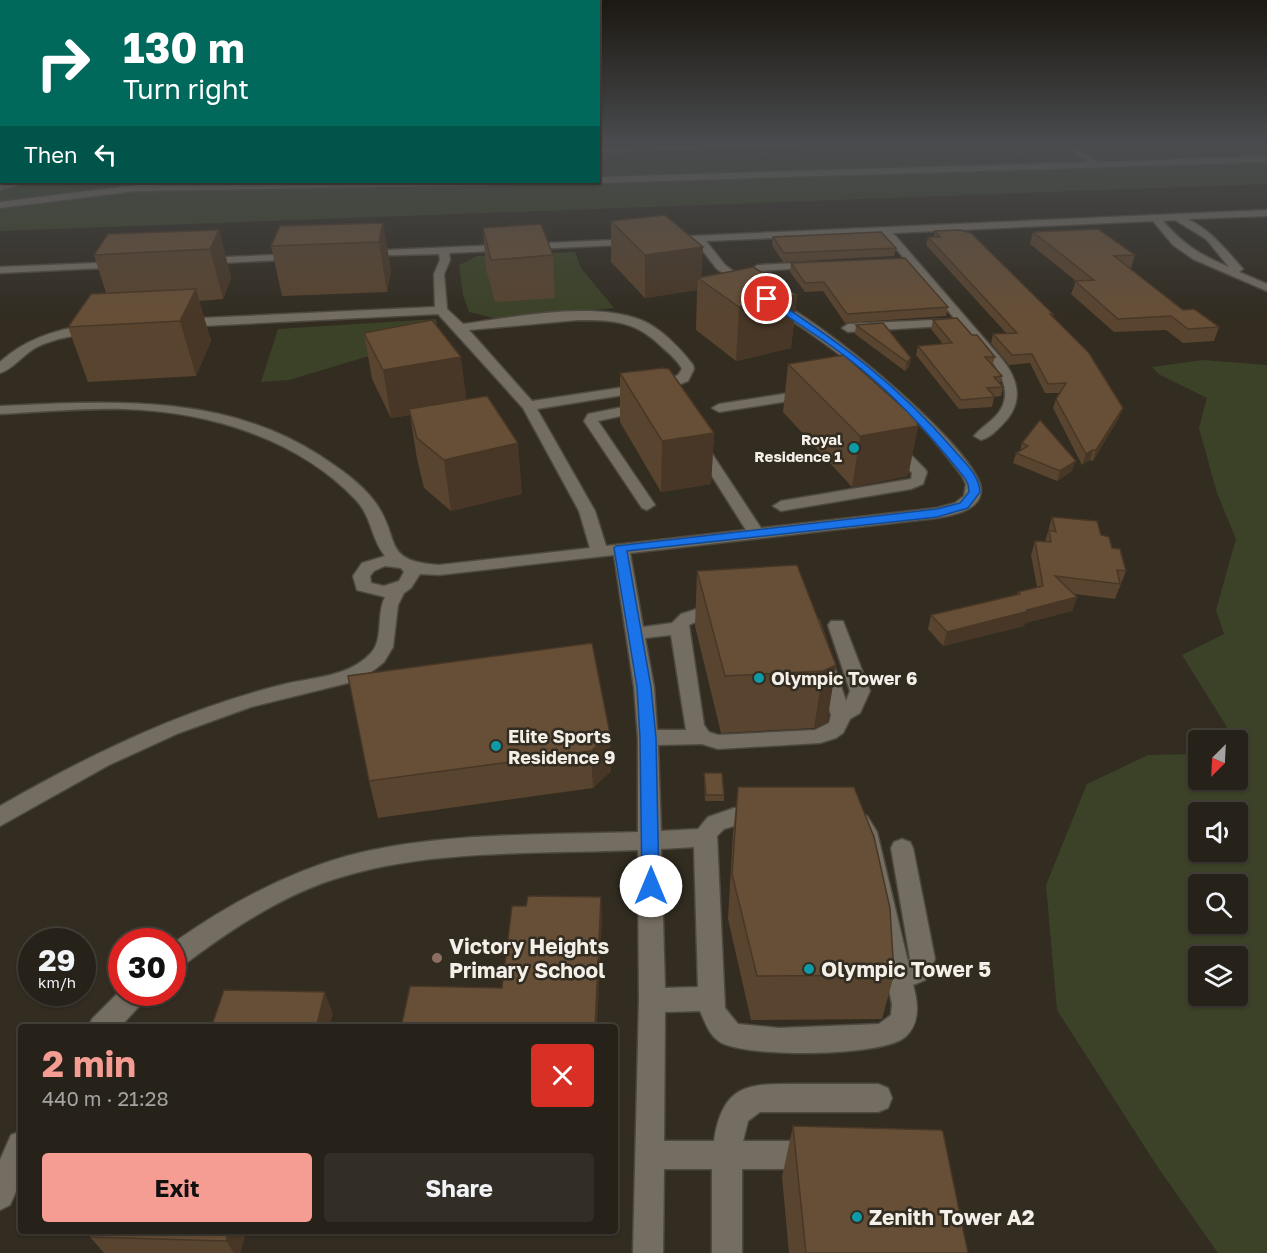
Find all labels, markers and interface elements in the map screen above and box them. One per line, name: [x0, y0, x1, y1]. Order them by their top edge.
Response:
text: 130 m: [123, 22, 245, 72]
icon: right: [24, 24, 102, 102]
text: Turn right: [123, 73, 249, 105]
icon: left: [89, 138, 122, 171]
text: Then: [24, 141, 77, 168]
pin: [741, 273, 792, 324]
icon: arrive: [750, 282, 783, 315]
place label: Royal Residence 1: [754, 430, 842, 465]
marker: Royal Residence 1: [847, 441, 861, 455]
place label: Olympic Tower 6: [771, 667, 917, 689]
marker: Olympic Tower 6: [752, 671, 766, 685]
place label: Elite Sports Residence 9: [508, 725, 615, 768]
north arrow: [1188, 730, 1248, 790]
map controls: [1188, 730, 1248, 1006]
marker: Elite Sports Residence 9: [489, 739, 503, 753]
button: sound: [1188, 802, 1248, 862]
position arrow: [619, 854, 683, 918]
button: search: [1188, 874, 1248, 934]
speed limit sign: 30: [108, 928, 186, 1006]
place label: Victory Heights Primary School: [449, 933, 609, 983]
text: 29: [38, 942, 76, 978]
button: layers: [1188, 946, 1248, 1006]
marker: Victory Heights Primary School: [430, 951, 444, 965]
place label: Olympic Tower 5: [821, 956, 991, 982]
marker: Olympic Tower 5: [802, 962, 816, 976]
text: km/h: [38, 973, 76, 991]
text: 2 min: [42, 1042, 136, 1085]
button: close: [531, 1044, 594, 1107]
text: 440 m · 21:28: [42, 1086, 169, 1110]
button: Exit: [42, 1153, 312, 1222]
button: Share: [324, 1153, 594, 1222]
place label: Zenith Tower A2: [869, 1204, 1035, 1230]
marker: Zenith Tower A2: [850, 1210, 864, 1224]

